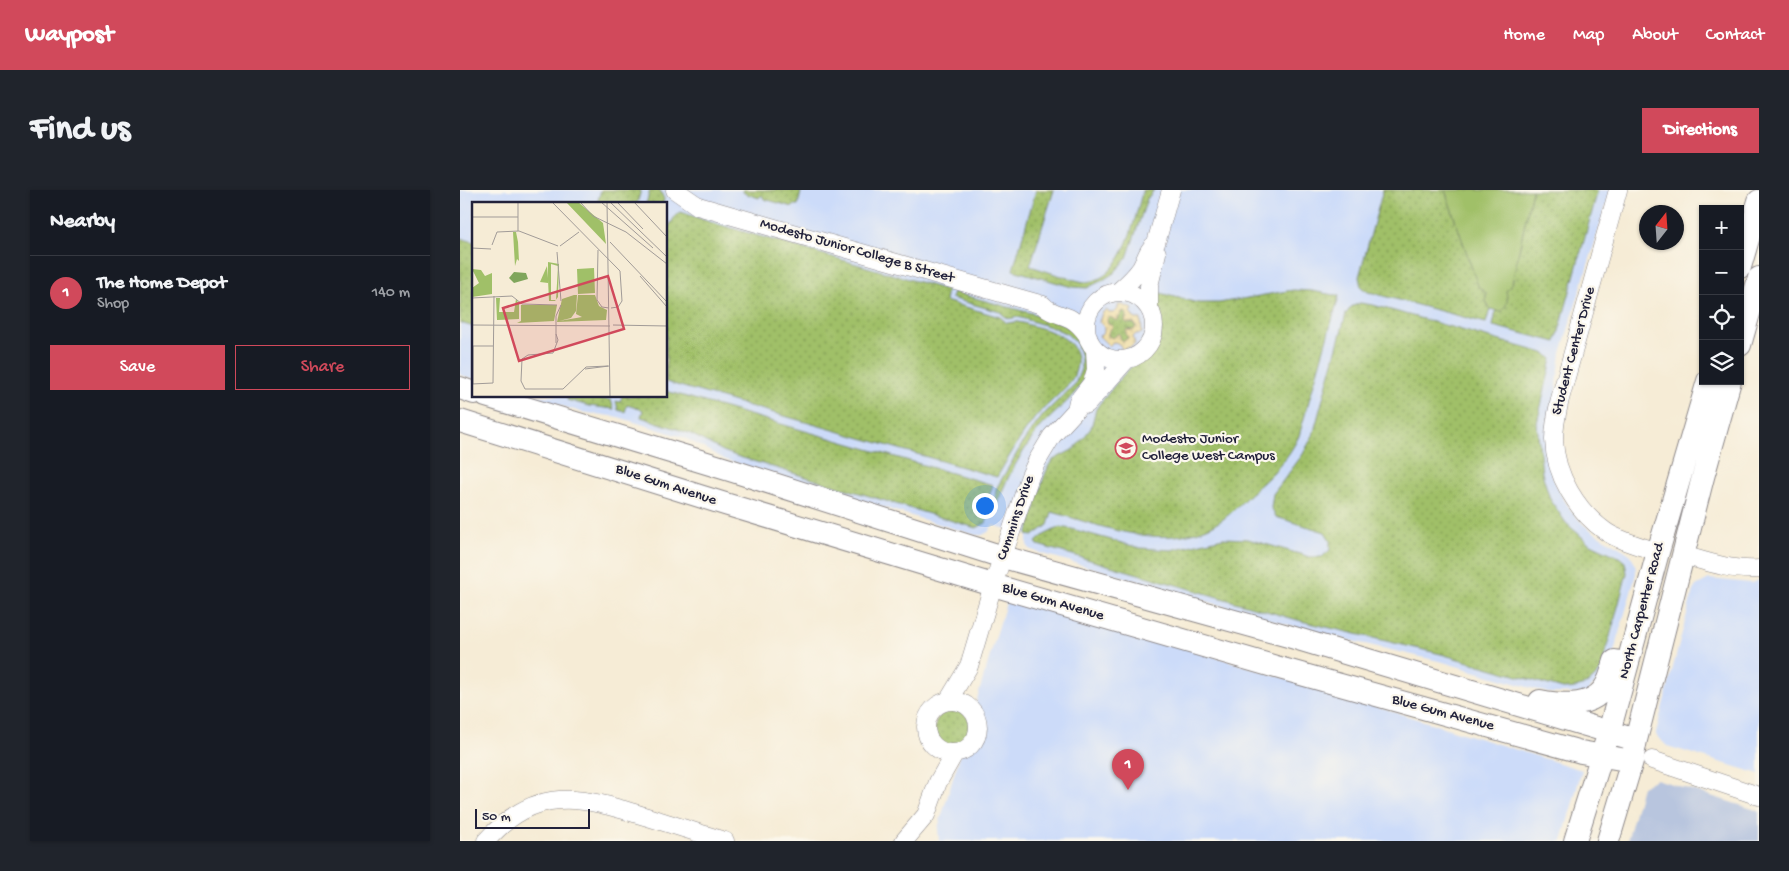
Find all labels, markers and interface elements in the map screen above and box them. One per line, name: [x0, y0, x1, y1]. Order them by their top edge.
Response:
text: Waypost: [25, 21, 113, 50]
text: Home: [1503, 25, 1545, 46]
text: Map: [1573, 25, 1604, 46]
text: About: [1632, 25, 1678, 46]
text: Contact: [1706, 25, 1764, 46]
button: Directions: [1642, 108, 1759, 153]
text: Find us: [30, 110, 130, 151]
inset map: [472, 202, 668, 398]
north arrow: [1639, 205, 1684, 250]
map controls: [1699, 205, 1744, 385]
button: +: [1699, 205, 1744, 250]
text: Nearby: [50, 210, 115, 235]
street label: Modesto Junior College B Street: [758, 215, 958, 288]
button: −: [1699, 250, 1744, 295]
text: The Home Depot: [97, 272, 226, 295]
text: 1: [63, 284, 69, 303]
text: 140 m: [372, 284, 410, 303]
street label: Student Center Drive: [1548, 285, 1600, 417]
text: Shop: [97, 295, 129, 314]
button: locate: [1699, 295, 1744, 340]
button: layers: [1699, 340, 1744, 385]
button: Save: [50, 345, 225, 390]
button: Share: [235, 345, 410, 390]
place label: Modesto Junior College West Campus: [1142, 430, 1275, 465]
school or university icon: Modesto Junior College West Campus: [1114, 436, 1138, 460]
street label: Blue Gum Avenue: [612, 460, 719, 510]
street label: Cummins Drive: [993, 473, 1039, 563]
your location: [972, 493, 998, 519]
street label: North Carpenter Road: [1615, 540, 1669, 681]
street label: Blue Gum Avenue: [999, 579, 1106, 625]
street label: Blue Gum Avenue: [1389, 690, 1496, 735]
pin: 1: [1112, 749, 1144, 790]
scale bar: [475, 806, 590, 829]
text: 50 m: [482, 809, 511, 826]

